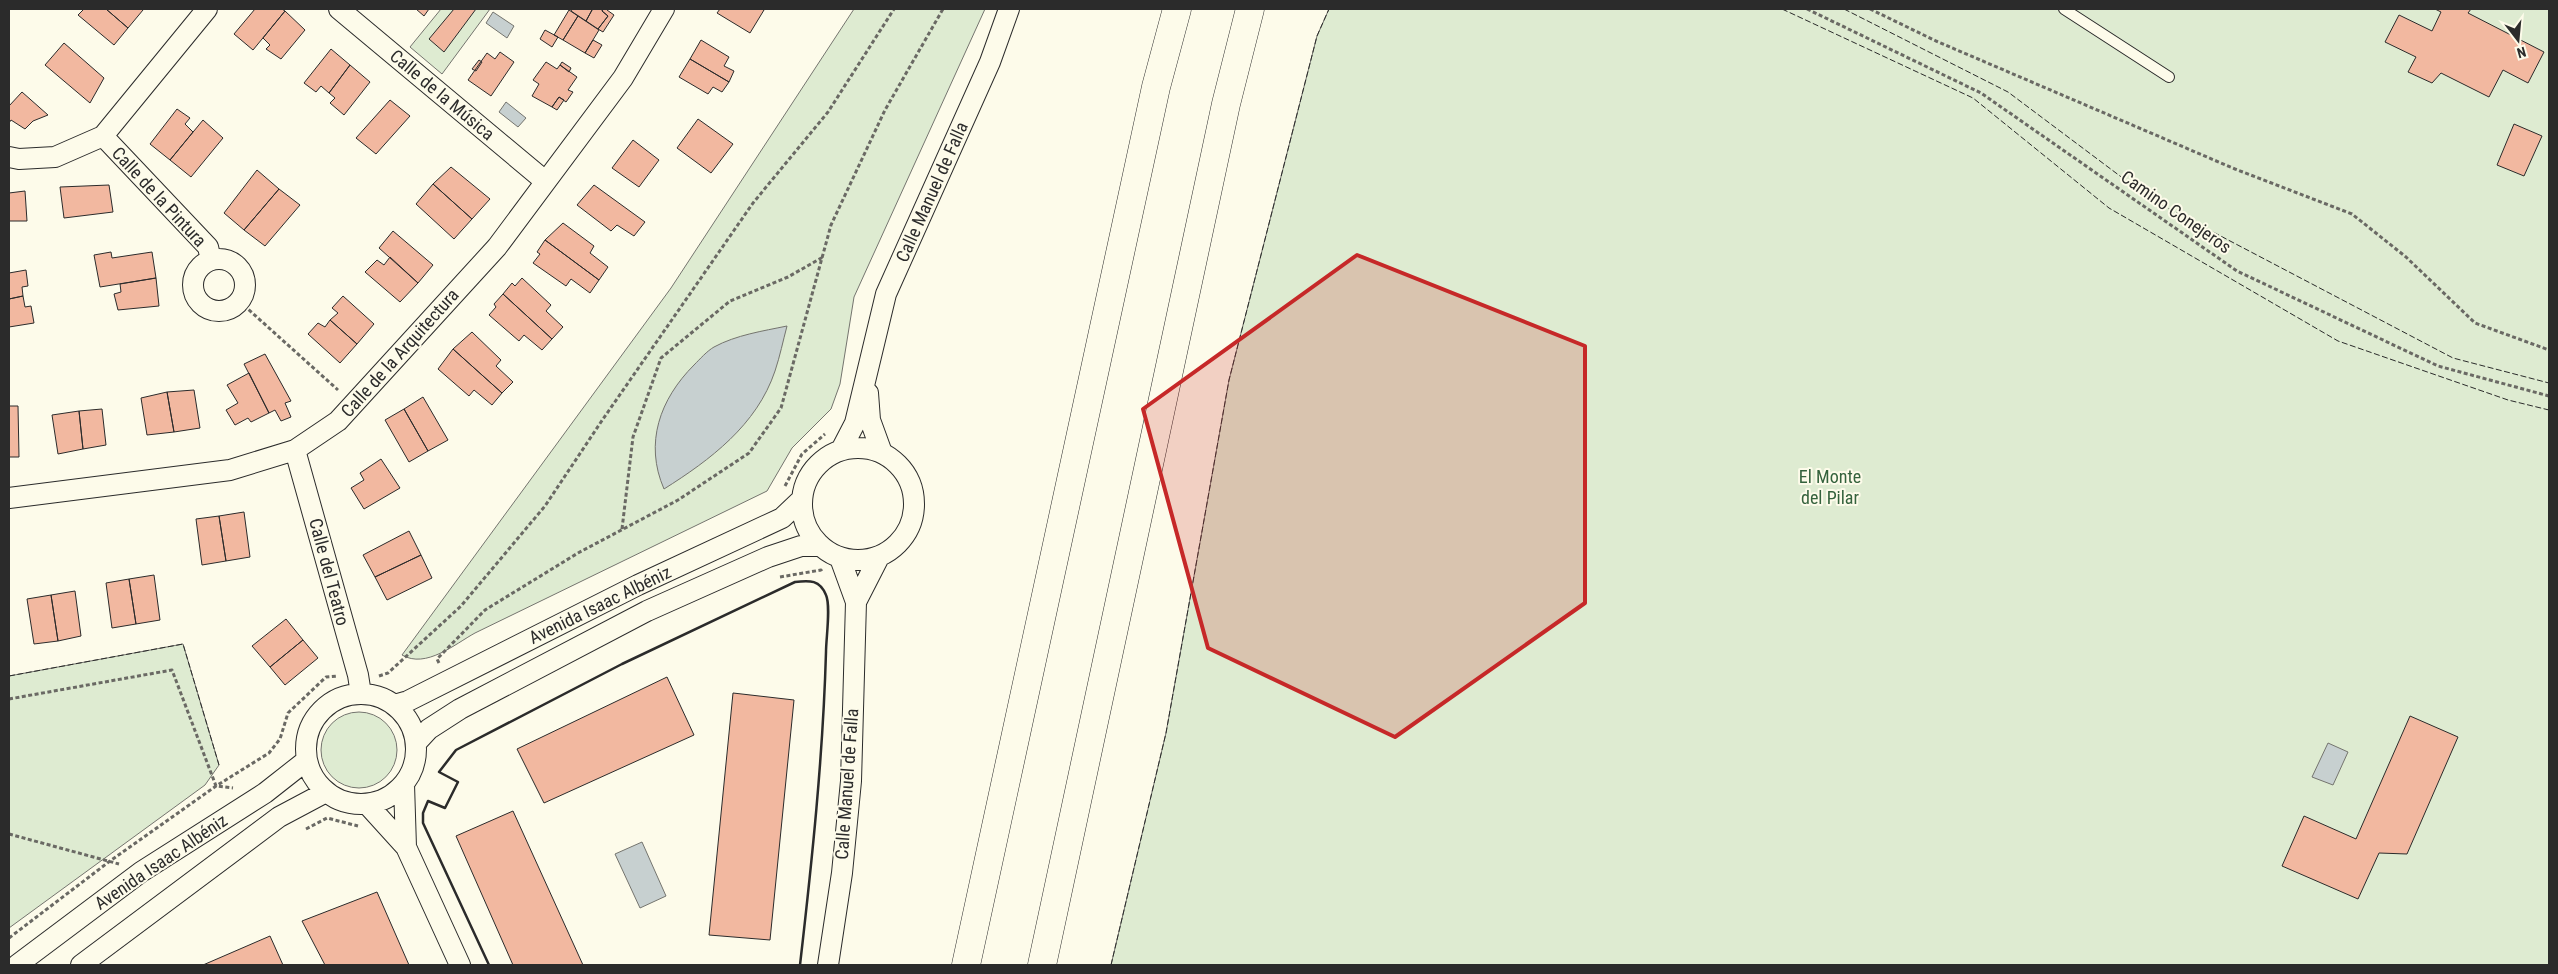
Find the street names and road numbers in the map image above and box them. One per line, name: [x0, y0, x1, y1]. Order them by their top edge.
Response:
street label: Calle de la Música: [386, 45, 499, 144]
street label: Calle Manuel de Falla: [891, 118, 972, 265]
street label: Calle de la Pintura: [108, 142, 211, 251]
street label: Camino Conejeros: [2117, 166, 2235, 257]
street label: Calle de la Arquitectura: [336, 284, 463, 421]
street label: Calle del Teatro: [305, 516, 354, 628]
street label: Avenida Isaac Albéniz: [525, 561, 674, 648]
street label: Calle Manuel de Falla: [831, 708, 862, 860]
street label: Avenida Isaac Albéniz: [90, 809, 231, 914]

